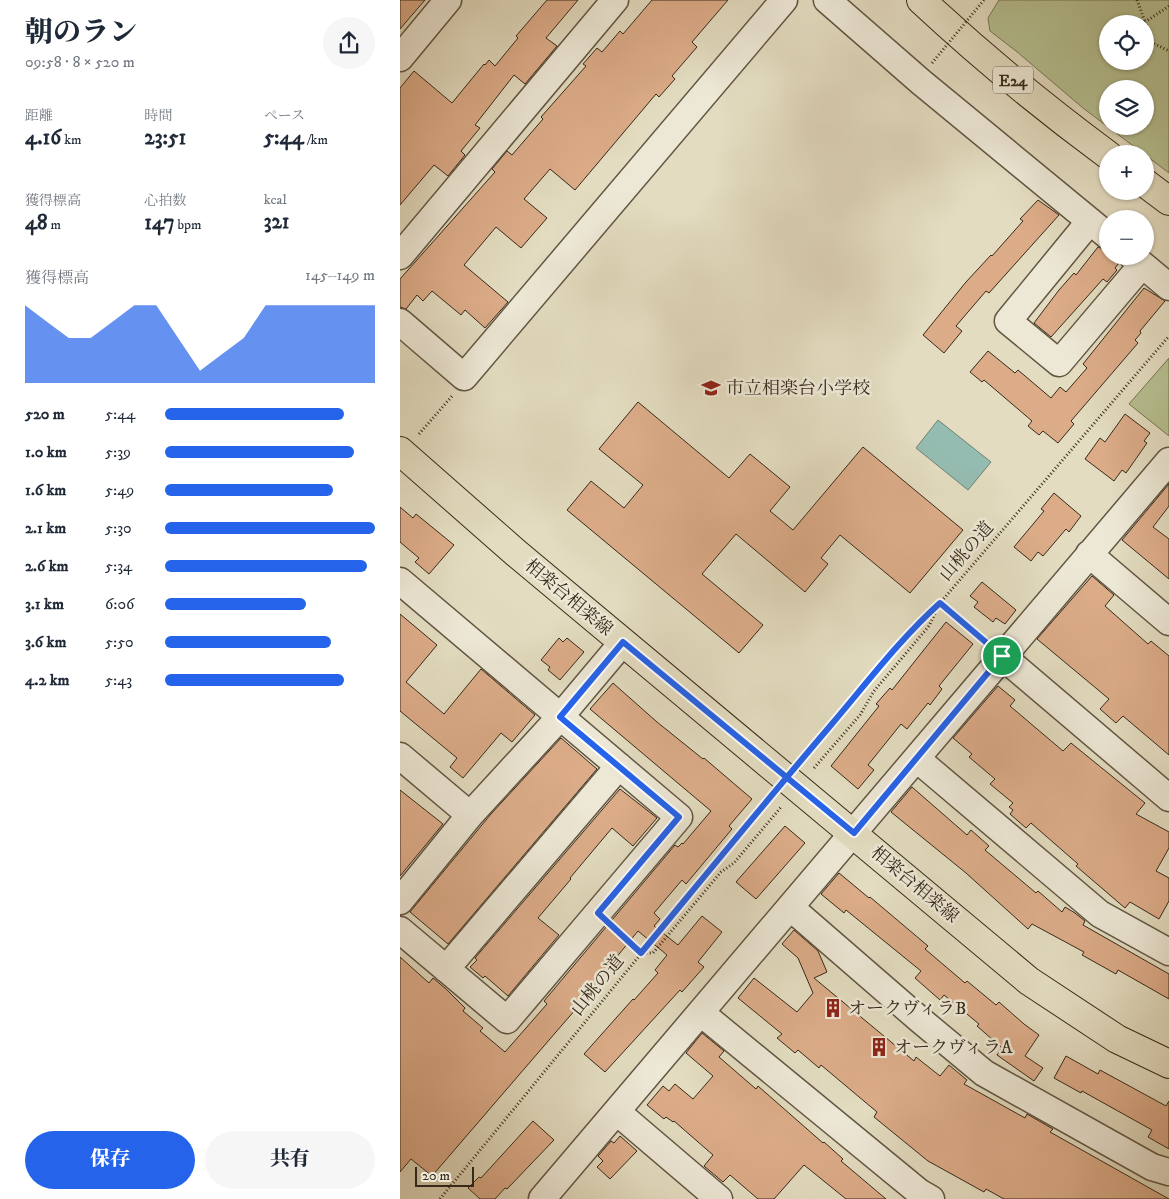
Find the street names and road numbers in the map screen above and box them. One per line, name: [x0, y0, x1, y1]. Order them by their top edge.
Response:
road number: E24: [993, 66, 1033, 94]
street label: 山桃の道: [935, 517, 999, 586]
street label: 相楽台相楽線: [520, 555, 617, 641]
street label: 相楽台相楽線: [866, 842, 963, 928]
street label: 山桃の道: [567, 951, 629, 1021]

